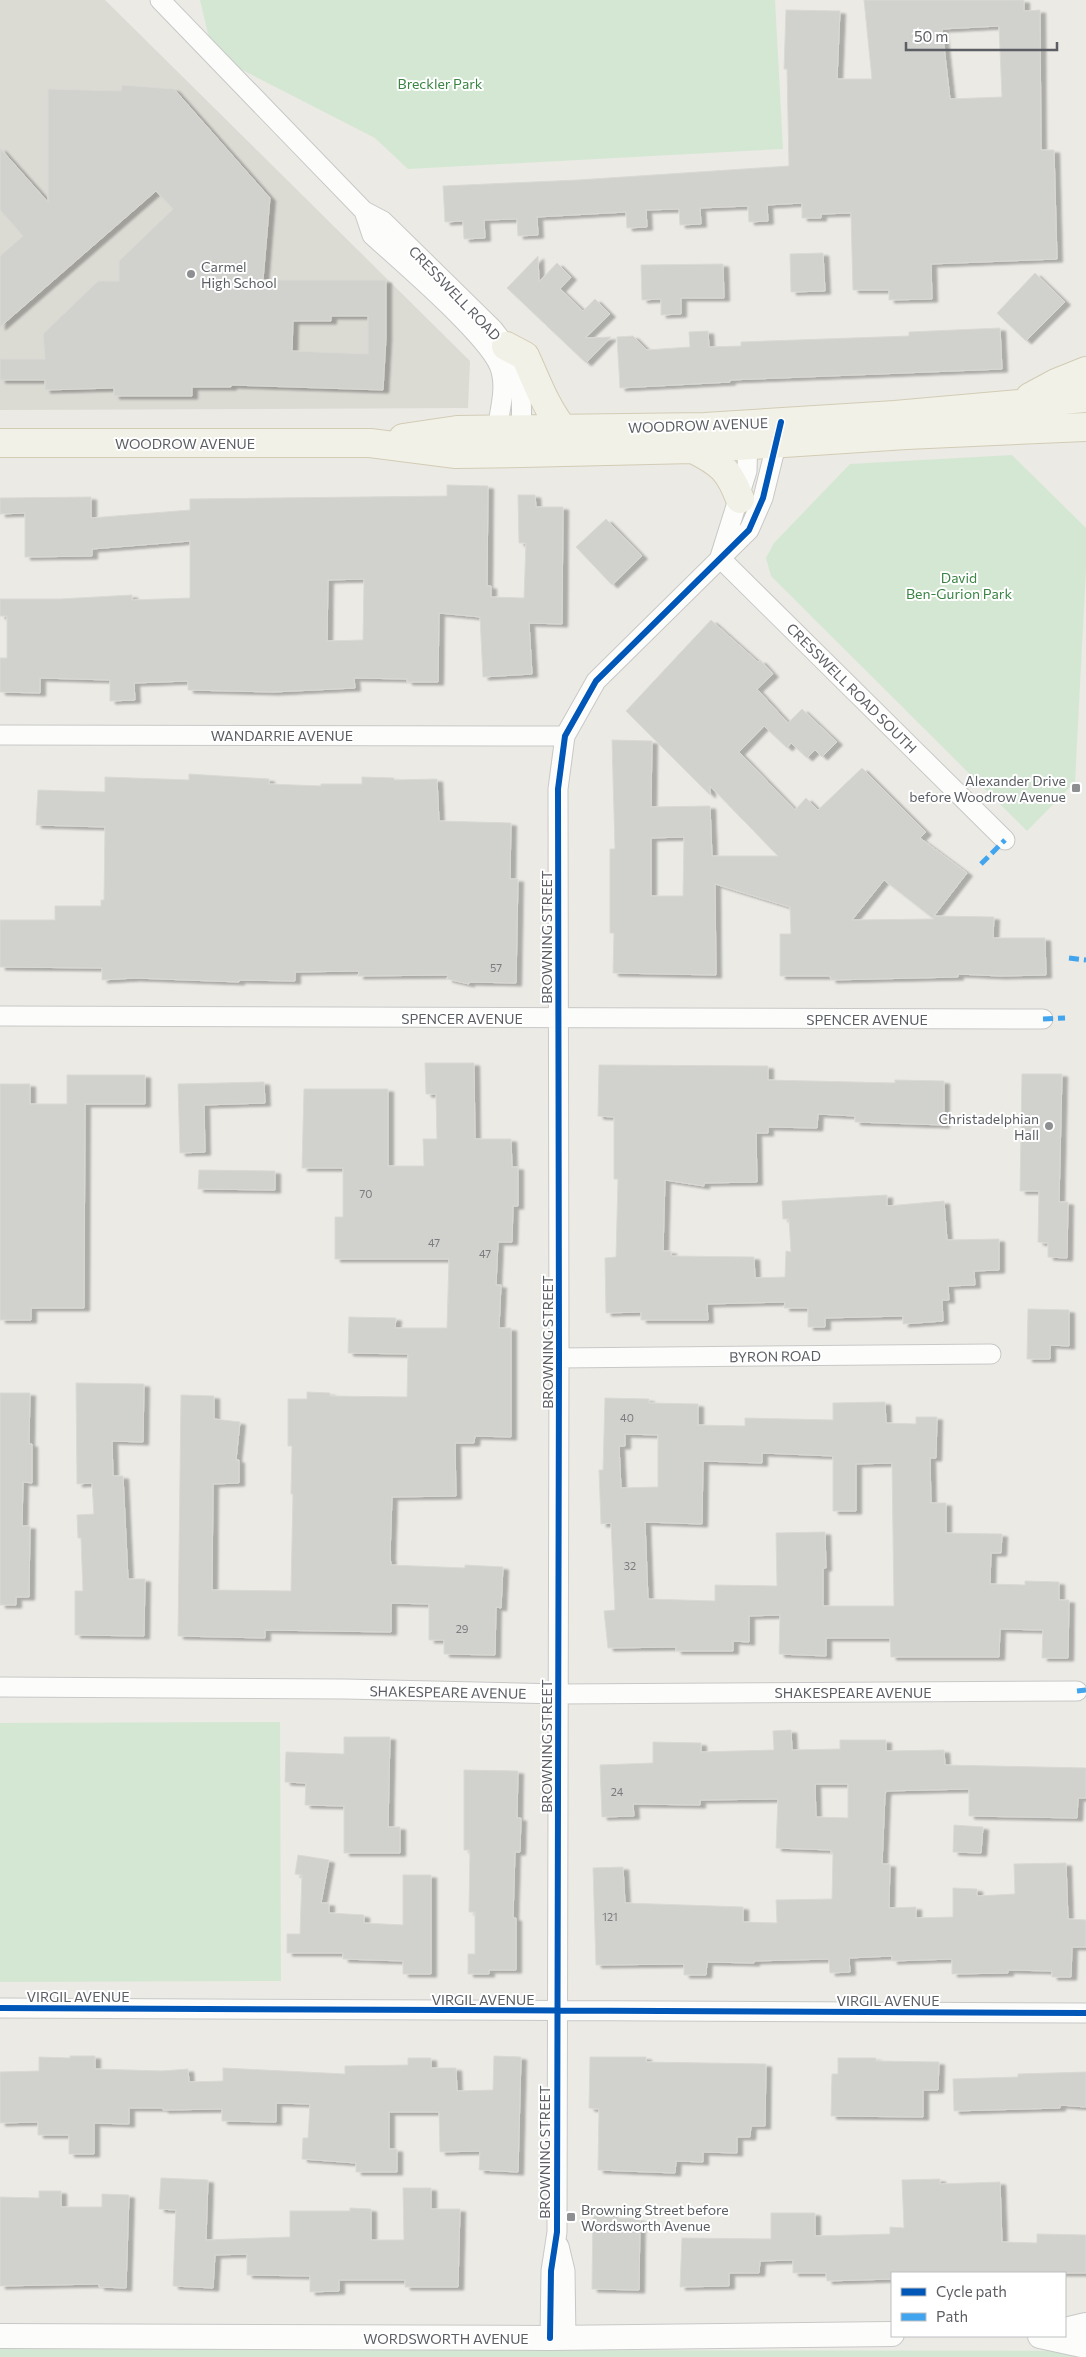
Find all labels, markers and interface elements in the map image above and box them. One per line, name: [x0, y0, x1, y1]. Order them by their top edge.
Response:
scale bar: [906, 20, 1057, 52]
text: 50 m: [914, 27, 948, 45]
park label: Breckler Park: [398, 75, 483, 92]
street label: CRESSWELL ROAD: [406, 242, 504, 344]
place label: Carmel High School: [201, 258, 277, 291]
marker: Carmel High School: [185, 268, 197, 280]
street label: WOODROW AVENUE: [628, 414, 768, 436]
street label: WOODROW AVENUE: [115, 435, 255, 452]
park label: David Ben-Gurion Park: [906, 569, 1012, 602]
street label: CRESSWELL ROAD SOUTH: [783, 619, 921, 757]
street label: WANDARRIE AVENUE: [211, 727, 353, 744]
place label: Alexander Drive before Woodrow Avenue: [909, 772, 1066, 805]
marker: Alexander Drive before Woodrow Avenue: [1070, 782, 1082, 794]
street label: BROWNING STREET: [538, 870, 555, 1004]
house number: 57: [490, 961, 502, 974]
street label: SPENCER AVENUE: [401, 1010, 523, 1027]
street label: SPENCER AVENUE: [806, 1011, 928, 1028]
place label: Christadelphian Hall: [939, 1110, 1039, 1143]
marker: Christadelphian Hall: [1043, 1120, 1055, 1132]
house number: 70: [360, 1187, 372, 1200]
house number: 47: [428, 1236, 440, 1249]
house number: 47: [479, 1247, 491, 1260]
street label: BROWNING STREET: [539, 1275, 556, 1409]
street label: BYRON ROAD: [729, 1347, 821, 1365]
house number: 40: [620, 1411, 634, 1424]
house number: 32: [624, 1559, 636, 1572]
house number: 29: [456, 1622, 469, 1635]
street label: BROWNING STREET: [538, 1679, 555, 1813]
street label: SHAKESPEARE AVENUE: [369, 1682, 527, 1702]
street label: SHAKESPEARE AVENUE: [774, 1684, 932, 1701]
house number: 24: [611, 1785, 624, 1798]
house number: 121: [602, 1910, 618, 1923]
street label: VIRGIL AVENUE: [26, 1988, 130, 2005]
street label: VIRGIL AVENUE: [431, 1991, 535, 2008]
street label: VIRGIL AVENUE: [836, 1992, 940, 2009]
street label: BROWNING STREET: [536, 2085, 553, 2219]
place label: Browning Street before Wordsworth Avenue: [581, 2201, 729, 2234]
marker: Browning Street before Wordsworth Avenue: [565, 2211, 577, 2223]
legend: [891, 2272, 1066, 2337]
text: Cycle path: [936, 2282, 1007, 2300]
text: Path: [936, 2307, 968, 2325]
street label: WORDSWORTH AVENUE: [363, 2330, 529, 2347]

